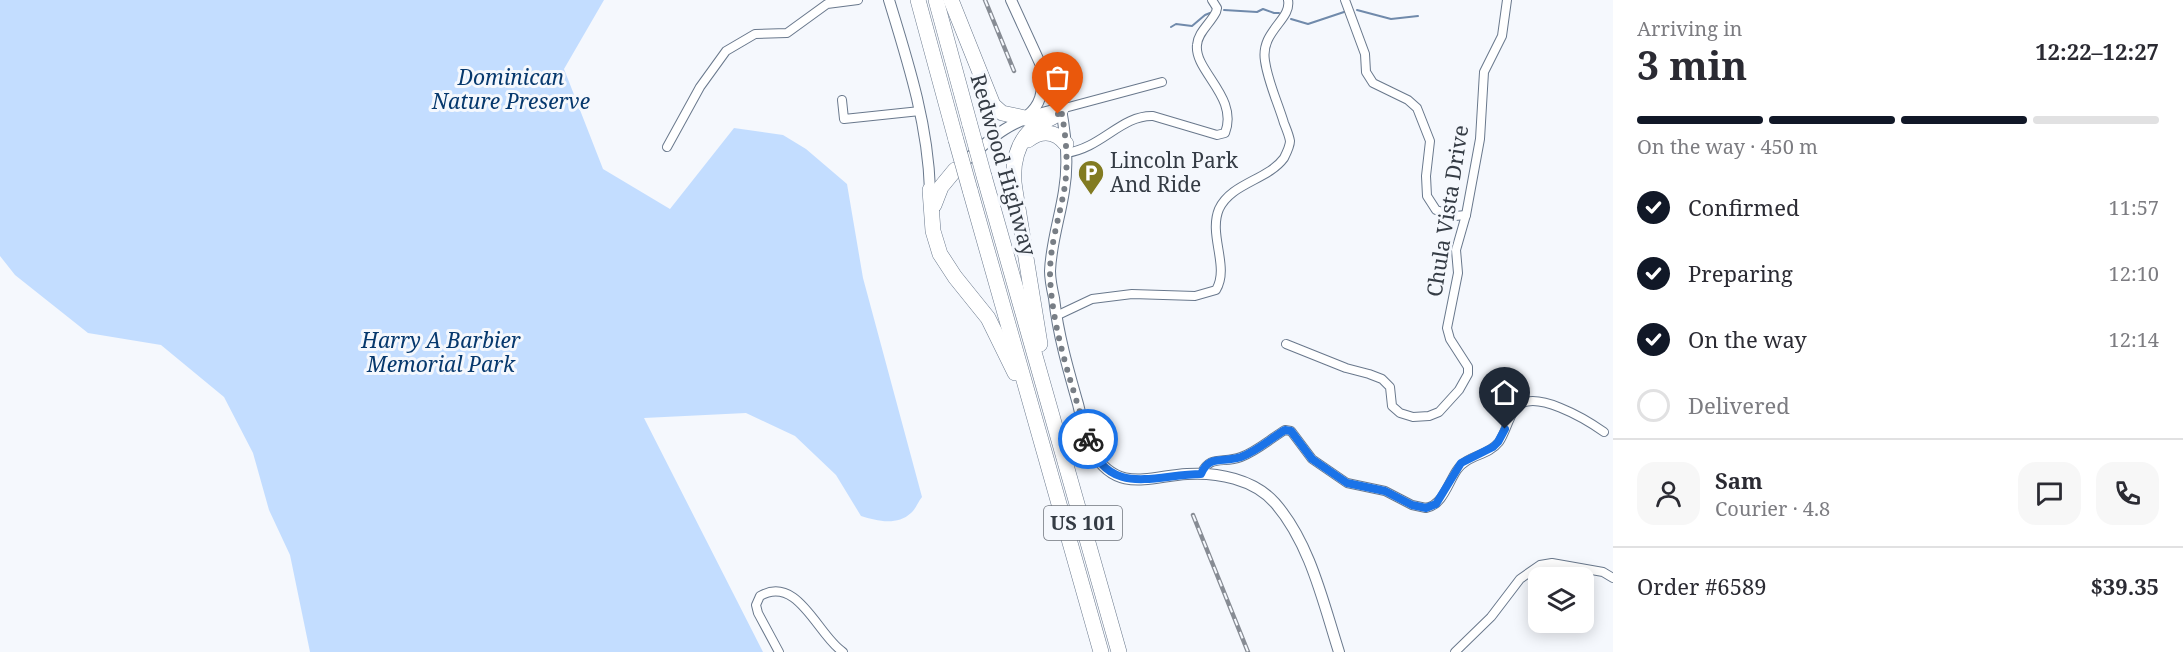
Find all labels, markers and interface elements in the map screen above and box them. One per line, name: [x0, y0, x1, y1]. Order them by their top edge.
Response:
text: Arriving in: [1637, 15, 1742, 42]
text: 12:22–12:27: [2035, 36, 2159, 66]
text: 3 min: [1637, 38, 1747, 91]
pin: [1032, 52, 1083, 114]
icon: bag: [1041, 61, 1074, 94]
park label: Dominican Nature Preserve: [431, 63, 590, 115]
street label: Redwood Highway: [965, 71, 1043, 259]
street label: Chula Vista Drive: [1420, 123, 1474, 299]
text: On the way · 450 m: [1637, 133, 1818, 160]
place label: Lincoln Park And Ride: [1110, 146, 1239, 198]
parking icon: Lincoln Park And Ride: [1076, 158, 1106, 196]
icon: check: [1637, 191, 1670, 224]
text: Confirmed: [1688, 192, 1799, 222]
text: 11:57: [2109, 194, 2159, 221]
icon: check: [1637, 257, 1670, 290]
text: Preparing: [1688, 258, 1793, 288]
text: 12:10: [2109, 260, 2159, 287]
icon: check: [1637, 323, 1670, 356]
text: On the way: [1688, 324, 1807, 354]
park label: Harry A Barbier Memorial Park: [360, 326, 521, 378]
text: 12:14: [2109, 326, 2159, 353]
pin: [1479, 367, 1530, 429]
icon: home: [1488, 376, 1521, 409]
text: Delivered: [1688, 390, 1790, 420]
courier: [1058, 409, 1118, 469]
icon: bike: [1072, 423, 1105, 456]
button: person: [1637, 462, 1700, 525]
button: chat: [2018, 462, 2081, 525]
button: phone: [2096, 462, 2159, 525]
text: Sam: [1715, 465, 1763, 495]
text: Courier · 4.8: [1715, 495, 1830, 522]
road number: US 101: [1044, 506, 1122, 540]
map controls: [1528, 567, 1594, 633]
button: layers: [1528, 567, 1594, 633]
text: Order #6589: [1637, 571, 1767, 601]
text: $39.35: [2090, 571, 2159, 601]

